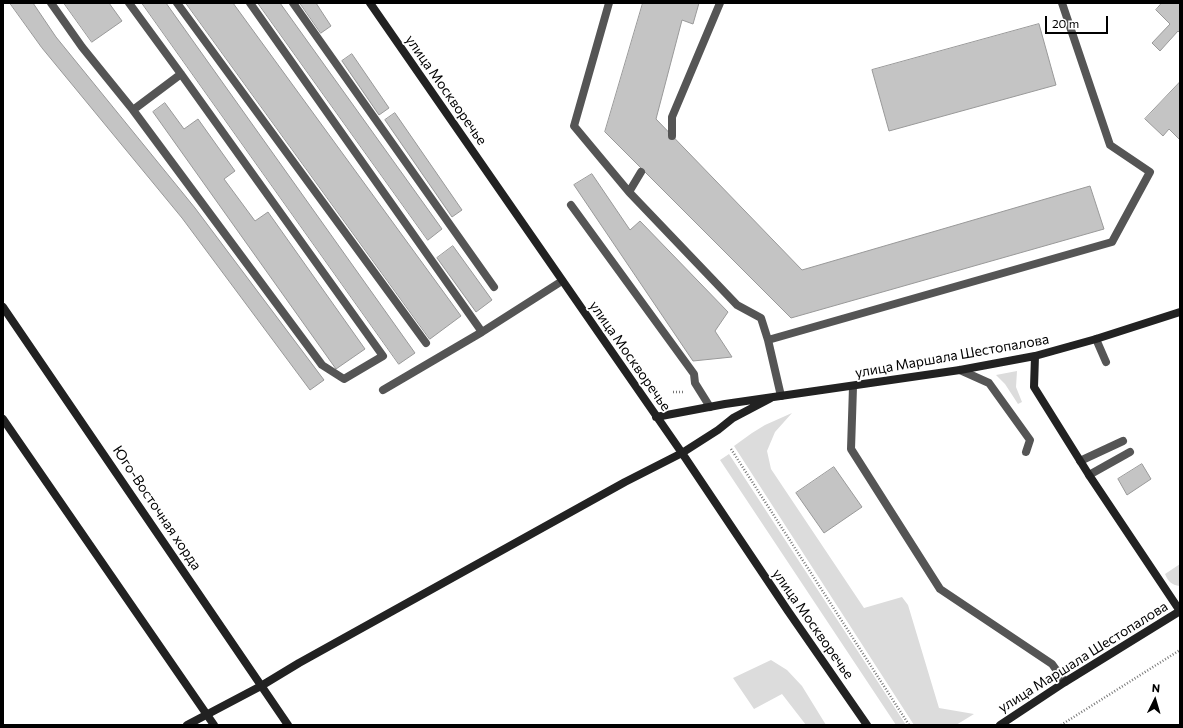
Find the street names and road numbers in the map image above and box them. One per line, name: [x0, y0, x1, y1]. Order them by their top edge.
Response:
street label: улица Москворечье: [402, 32, 490, 148]
street label: улица Москворечье: [586, 298, 674, 414]
street label: улица Маршала Шестопалова: [854, 331, 1050, 381]
street label: Юго-Восточная хорда: [109, 443, 205, 573]
street label: улица Москворечье: [769, 566, 857, 682]
street label: улица Маршала Шестопалова: [995, 598, 1171, 716]

